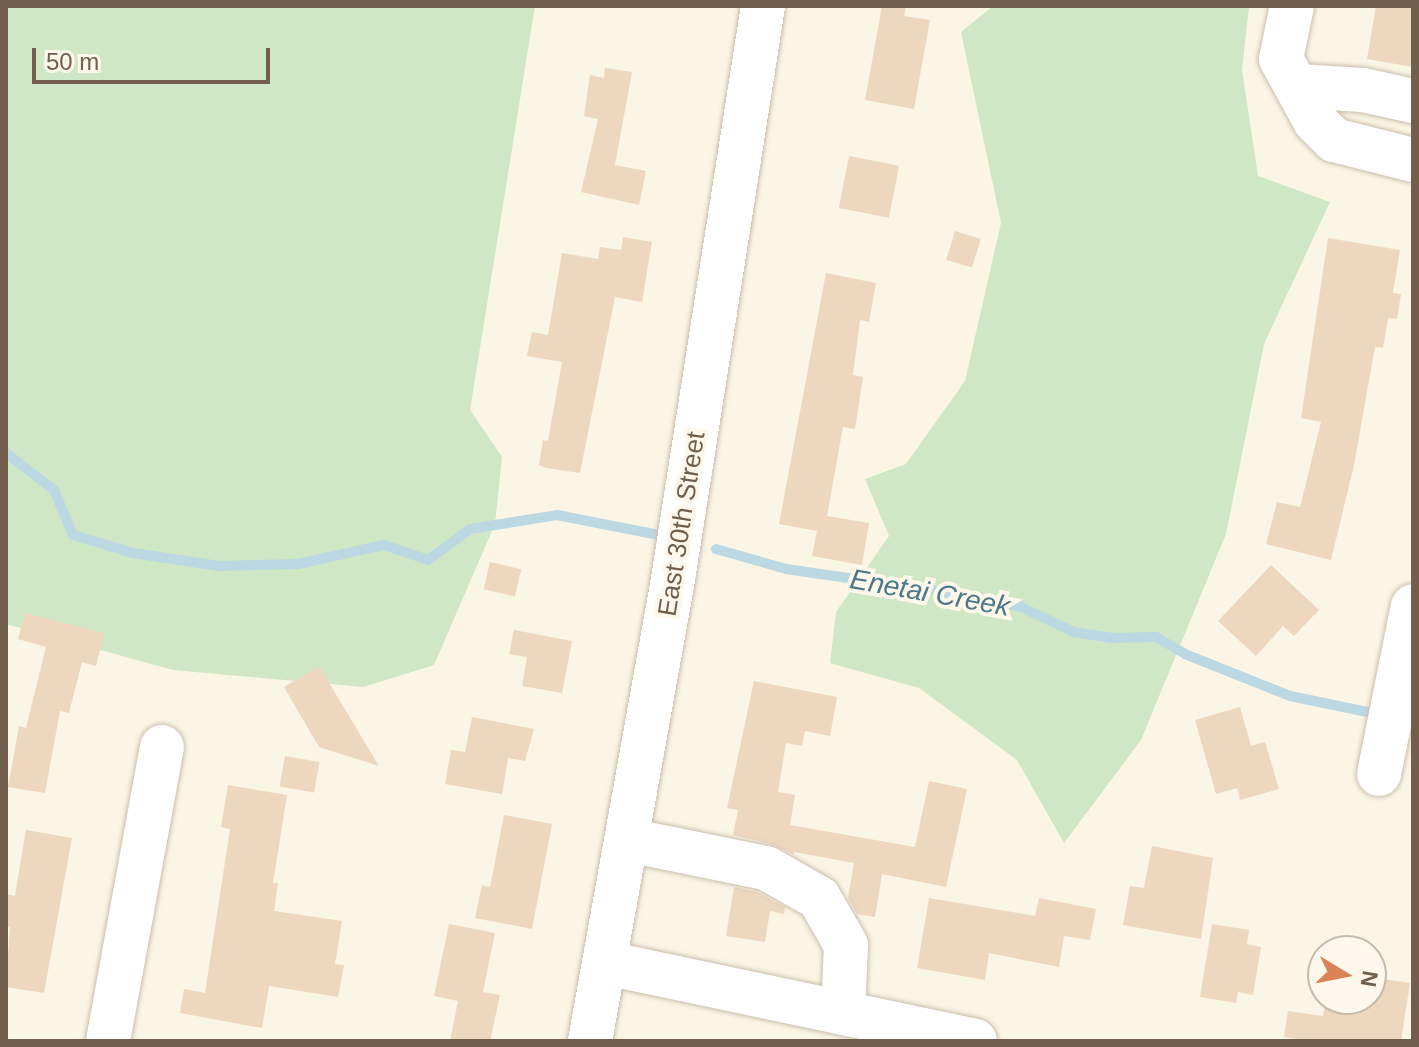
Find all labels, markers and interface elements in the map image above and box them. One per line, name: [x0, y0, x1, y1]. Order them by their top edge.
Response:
scale bar: [36, 32, 274, 82]
text: 50 m: [46, 48, 99, 75]
street label: East 30th Street: [652, 429, 712, 619]
water label: Enetai Creek: [847, 562, 1013, 624]
north arrow: [1307, 935, 1387, 1015]
text: N: [1355, 969, 1383, 989]

